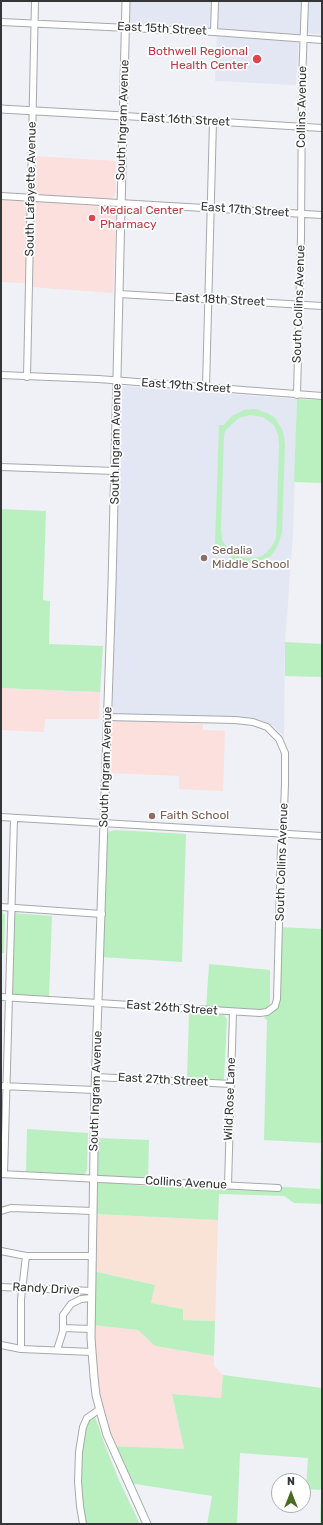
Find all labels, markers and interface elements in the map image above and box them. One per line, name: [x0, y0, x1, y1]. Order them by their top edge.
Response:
street label: East 15th Street: [117, 19, 207, 39]
place label: Bothwell Regional Health Center: [148, 45, 248, 73]
marker: Bothwell Regional Health Center: [251, 53, 263, 65]
street label: South Ingram Avenue: [114, 59, 132, 181]
street label: Collins Avenue: [294, 66, 310, 148]
street label: East 16th Street: [140, 110, 230, 130]
street label: South Lafayette Avenue: [23, 121, 39, 257]
street label: East 17th Street: [200, 200, 290, 220]
place label: Medical Center Pharmacy: [100, 204, 183, 232]
marker: Medical Center Pharmacy: [87, 213, 97, 223]
street label: South Collins Avenue: [290, 245, 308, 363]
street label: East 18th Street: [175, 290, 265, 310]
street label: East 19th Street: [141, 376, 231, 396]
street label: South Ingram Avenue: [108, 383, 124, 505]
place label: Sedalia Middle School: [212, 544, 289, 572]
marker: Sedalia Middle School: [199, 553, 209, 563]
street label: South Ingram Avenue: [97, 706, 115, 828]
street label: South Collins Avenue: [273, 803, 291, 921]
place label: Faith School: [160, 809, 229, 823]
marker: Faith School: [147, 811, 157, 821]
street label: East 26th Street: [126, 998, 218, 1018]
street label: South Ingram Avenue: [87, 1030, 105, 1152]
street label: Wild Rose Lane: [221, 1057, 239, 1141]
street label: East 27th Street: [117, 1070, 209, 1090]
street label: Collins Avenue: [145, 1174, 227, 1192]
street label: Randy Drive: [12, 1280, 80, 1298]
north arrow: [271, 1473, 311, 1513]
text: N: [287, 1475, 295, 1488]

